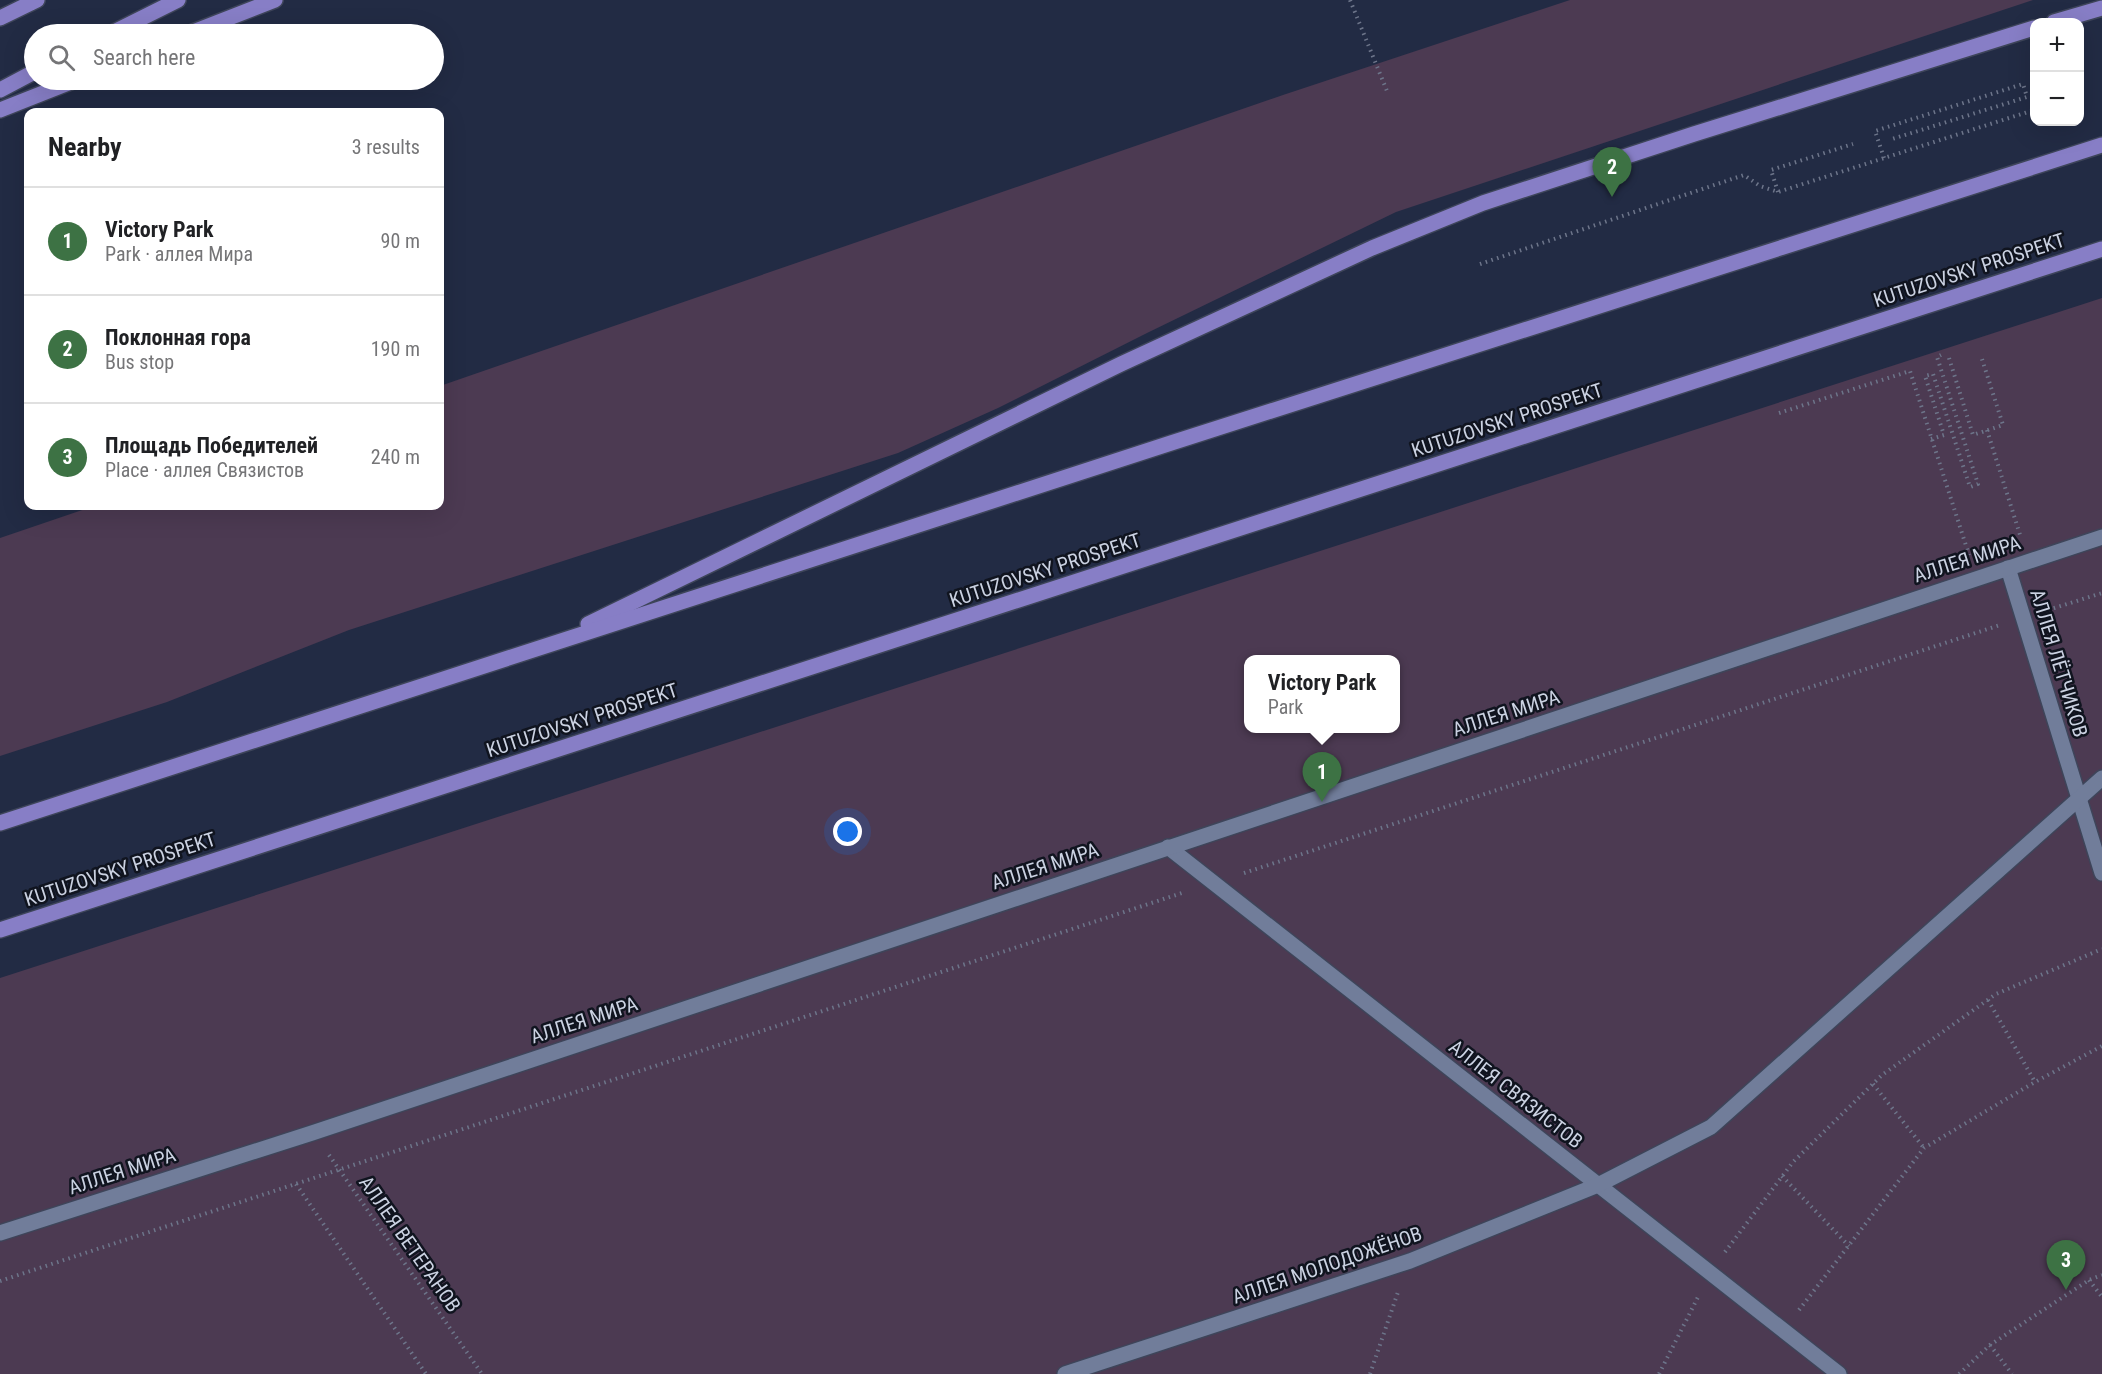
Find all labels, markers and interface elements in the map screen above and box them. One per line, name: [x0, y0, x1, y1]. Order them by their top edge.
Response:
map controls: [2030, 18, 2084, 126]
button: +: [2030, 18, 2084, 72]
search box: [24, 24, 444, 90]
icon: search: [45, 41, 78, 74]
text: Search here: [93, 45, 195, 70]
button: −: [2030, 72, 2084, 126]
text: Nearby: [48, 132, 122, 162]
text: 3 results: [352, 135, 420, 159]
pin: 2: [1592, 148, 1632, 197]
text: Victory Park: [105, 217, 214, 242]
street label: KUTUZOVSKY PROSPEKT: [1870, 228, 2068, 312]
text: 1: [62, 229, 73, 253]
text: 90 m: [381, 229, 420, 253]
text: Park · аллея Мира: [105, 242, 253, 266]
text: Поклонная гора: [105, 325, 251, 350]
text: 2: [62, 337, 73, 361]
text: 190 m: [371, 337, 420, 361]
text: Bus stop: [105, 350, 174, 374]
street label: KUTUZOVSKY PROSPEKT: [1408, 378, 1606, 462]
text: Площадь Победителей: [105, 433, 318, 458]
text: 3: [62, 445, 73, 469]
text: 240 m: [371, 445, 420, 469]
text: Place · аллея Связистов: [105, 458, 304, 482]
street label: KUTUZOVSKY PROSPEKT: [946, 528, 1144, 612]
street label: АЛЛЕЯ МИРА: [1910, 530, 2024, 588]
street label: АЛЛЕЯ ЛЁТЧИКОВ: [2025, 586, 2093, 740]
popup: [1244, 655, 1400, 733]
text: Victory Park: [1268, 670, 1376, 695]
street label: KUTUZOVSKY PROSPEKT: [483, 678, 681, 762]
street label: АЛЛЕЯ МИРА: [1449, 684, 1563, 742]
text: Park: [1268, 695, 1303, 719]
pin: 1: [1302, 752, 1342, 802]
your location: [833, 817, 862, 846]
street label: KUTUZOVSKY PROSPEKT: [21, 827, 219, 911]
street label: АЛЛЕЯ МИРА: [988, 837, 1102, 895]
street label: АЛЛЕЯ МИРА: [527, 991, 641, 1049]
street label: АЛЛЕЯ СВЯЗИСТОВ: [1445, 1034, 1587, 1154]
street label: АЛЛЕЯ МИРА: [65, 1142, 179, 1200]
street label: АЛЛЕЯ ВЕТЕРАНОВ: [354, 1171, 466, 1317]
street label: АЛЛЕЯ МОЛОДОЖЁНОВ: [1229, 1221, 1425, 1309]
pin: 3: [2046, 1240, 2086, 1290]

